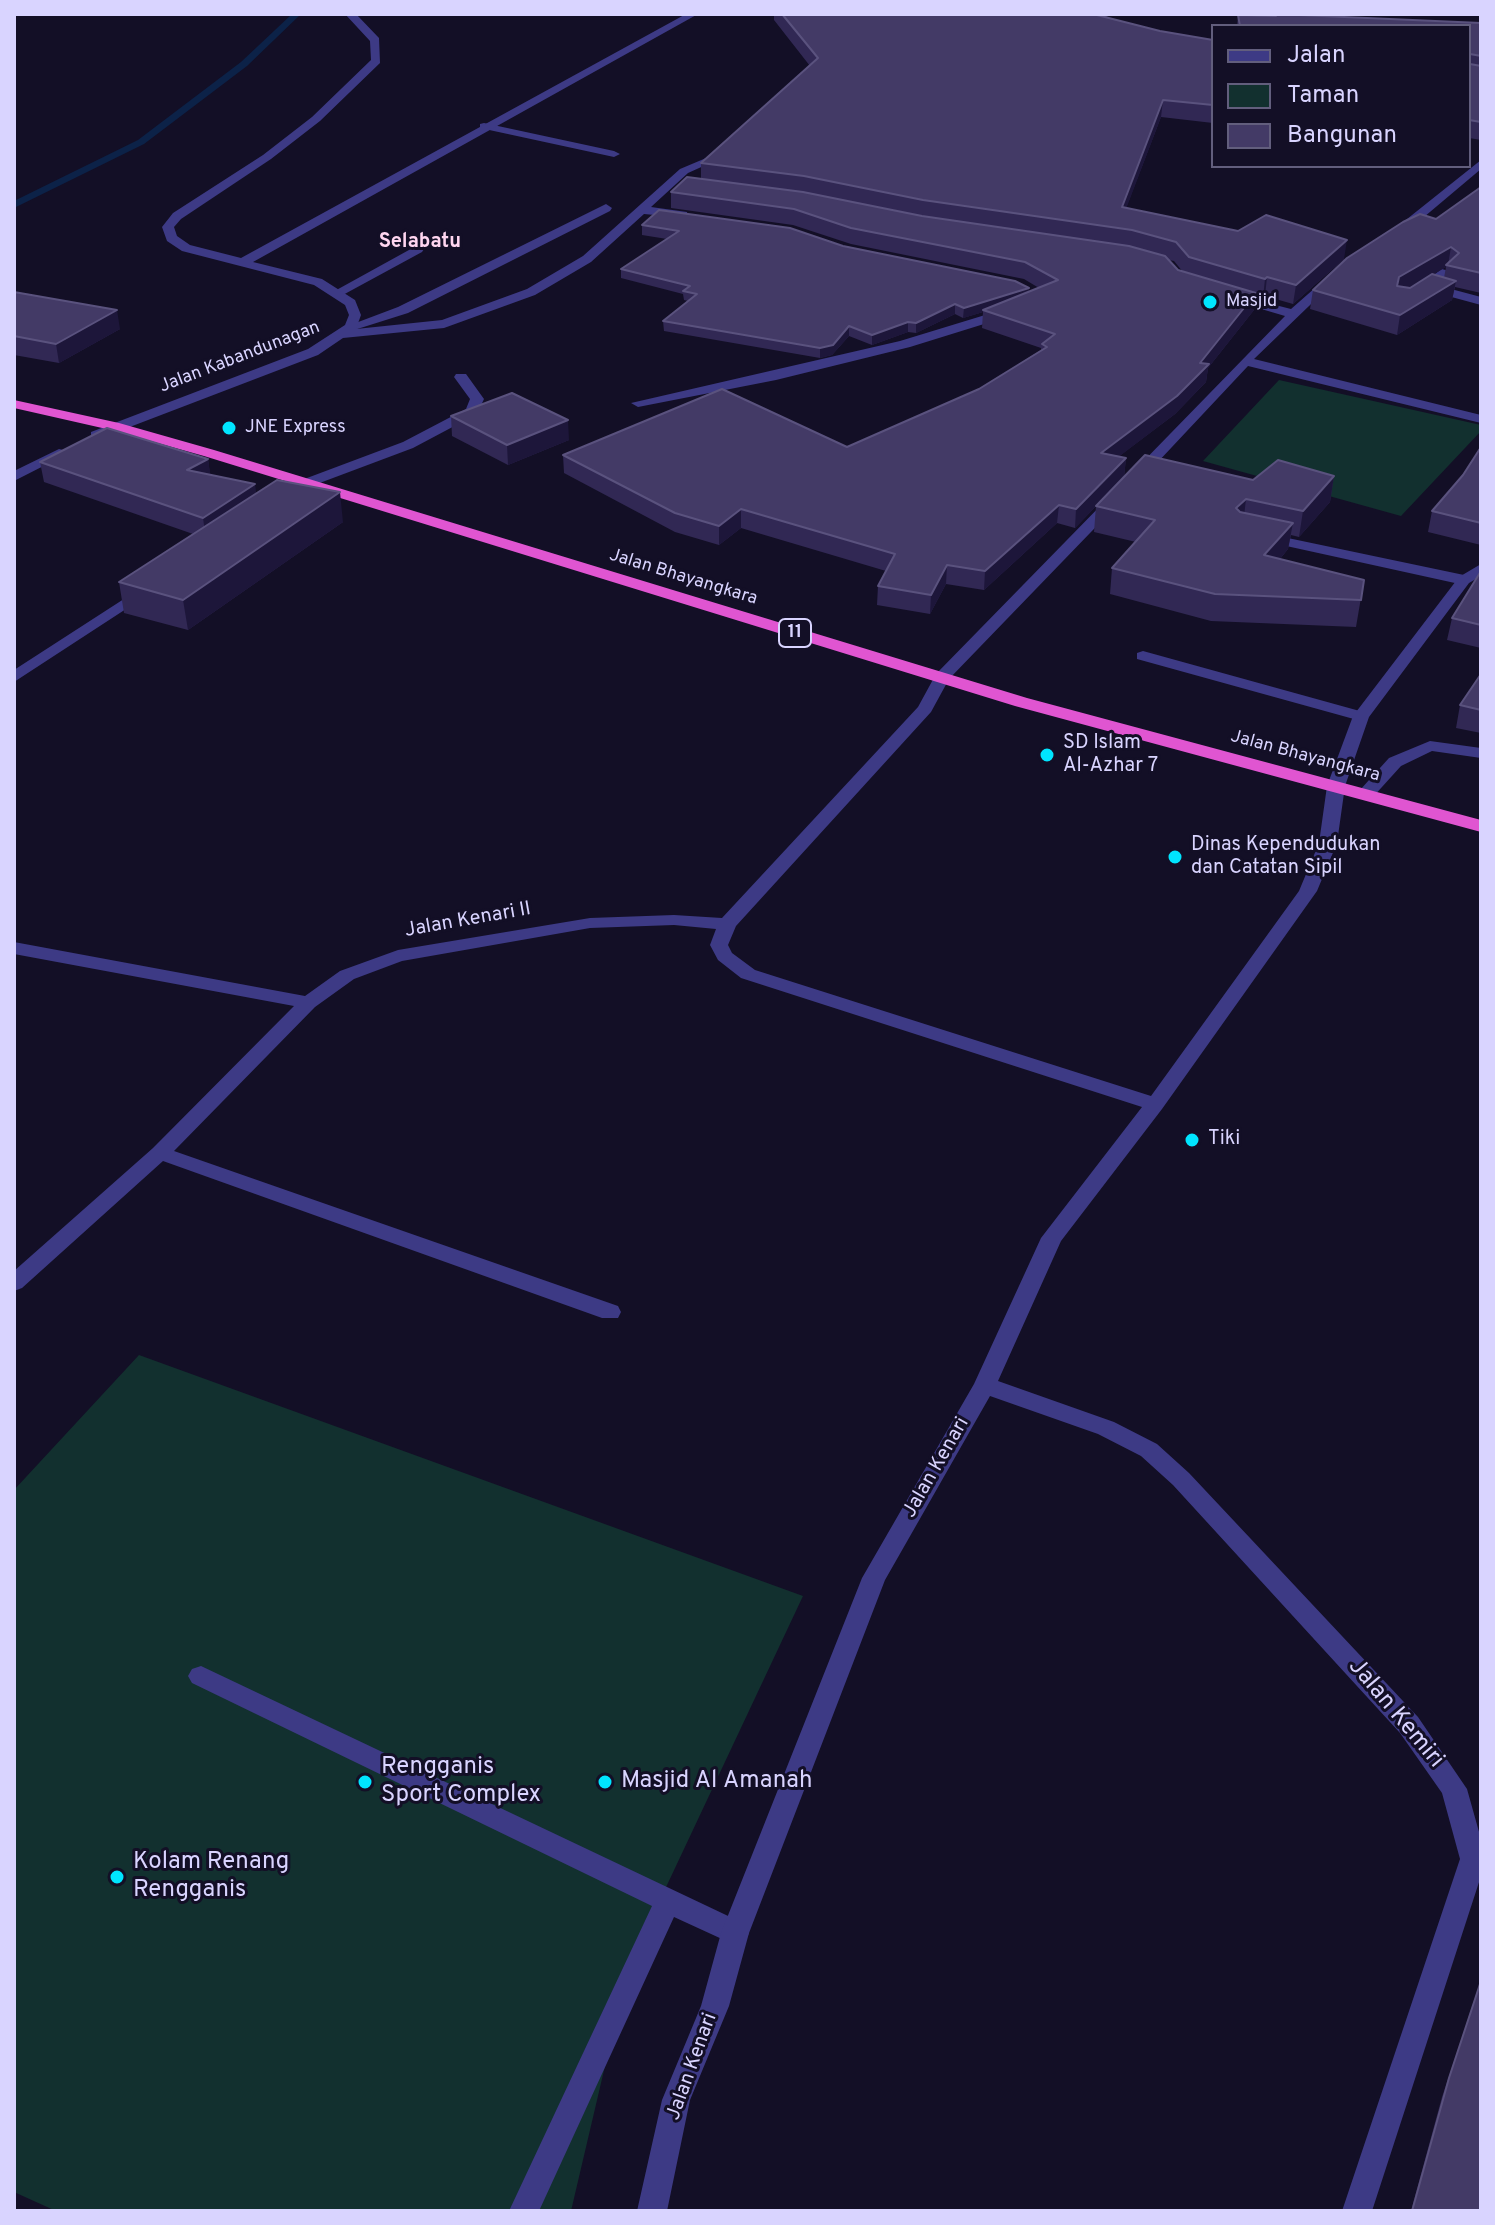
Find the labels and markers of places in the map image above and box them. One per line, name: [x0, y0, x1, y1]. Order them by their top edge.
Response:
place label: Masjid: [1226, 291, 1277, 313]
marker: Masjid: [1201, 293, 1219, 311]
place label: JNE Express: [245, 417, 346, 439]
marker: JNE Express: [220, 419, 238, 437]
place label: SD Islam Al-Azhar 7: [1063, 732, 1158, 779]
marker: SD Islam Al-Azhar 7: [1038, 746, 1056, 764]
place label: Dinas Kependudukan dan Catatan Sipil: [1191, 834, 1381, 881]
marker: Dinas Kependudukan dan Catatan Sipil: [1166, 848, 1184, 866]
place label: Tiki: [1208, 1128, 1240, 1152]
marker: Tiki: [1183, 1131, 1201, 1149]
place label: Rengganis Sport Complex: [381, 1754, 541, 1810]
place label: Masjid Al Amanah: [621, 1768, 812, 1796]
marker: Rengganis Sport Complex: [356, 1773, 374, 1791]
marker: Masjid Al Amanah: [596, 1773, 614, 1791]
place label: Kolam Renang Rengganis: [133, 1849, 289, 1905]
marker: Kolam Renang Rengganis: [108, 1868, 126, 1886]

